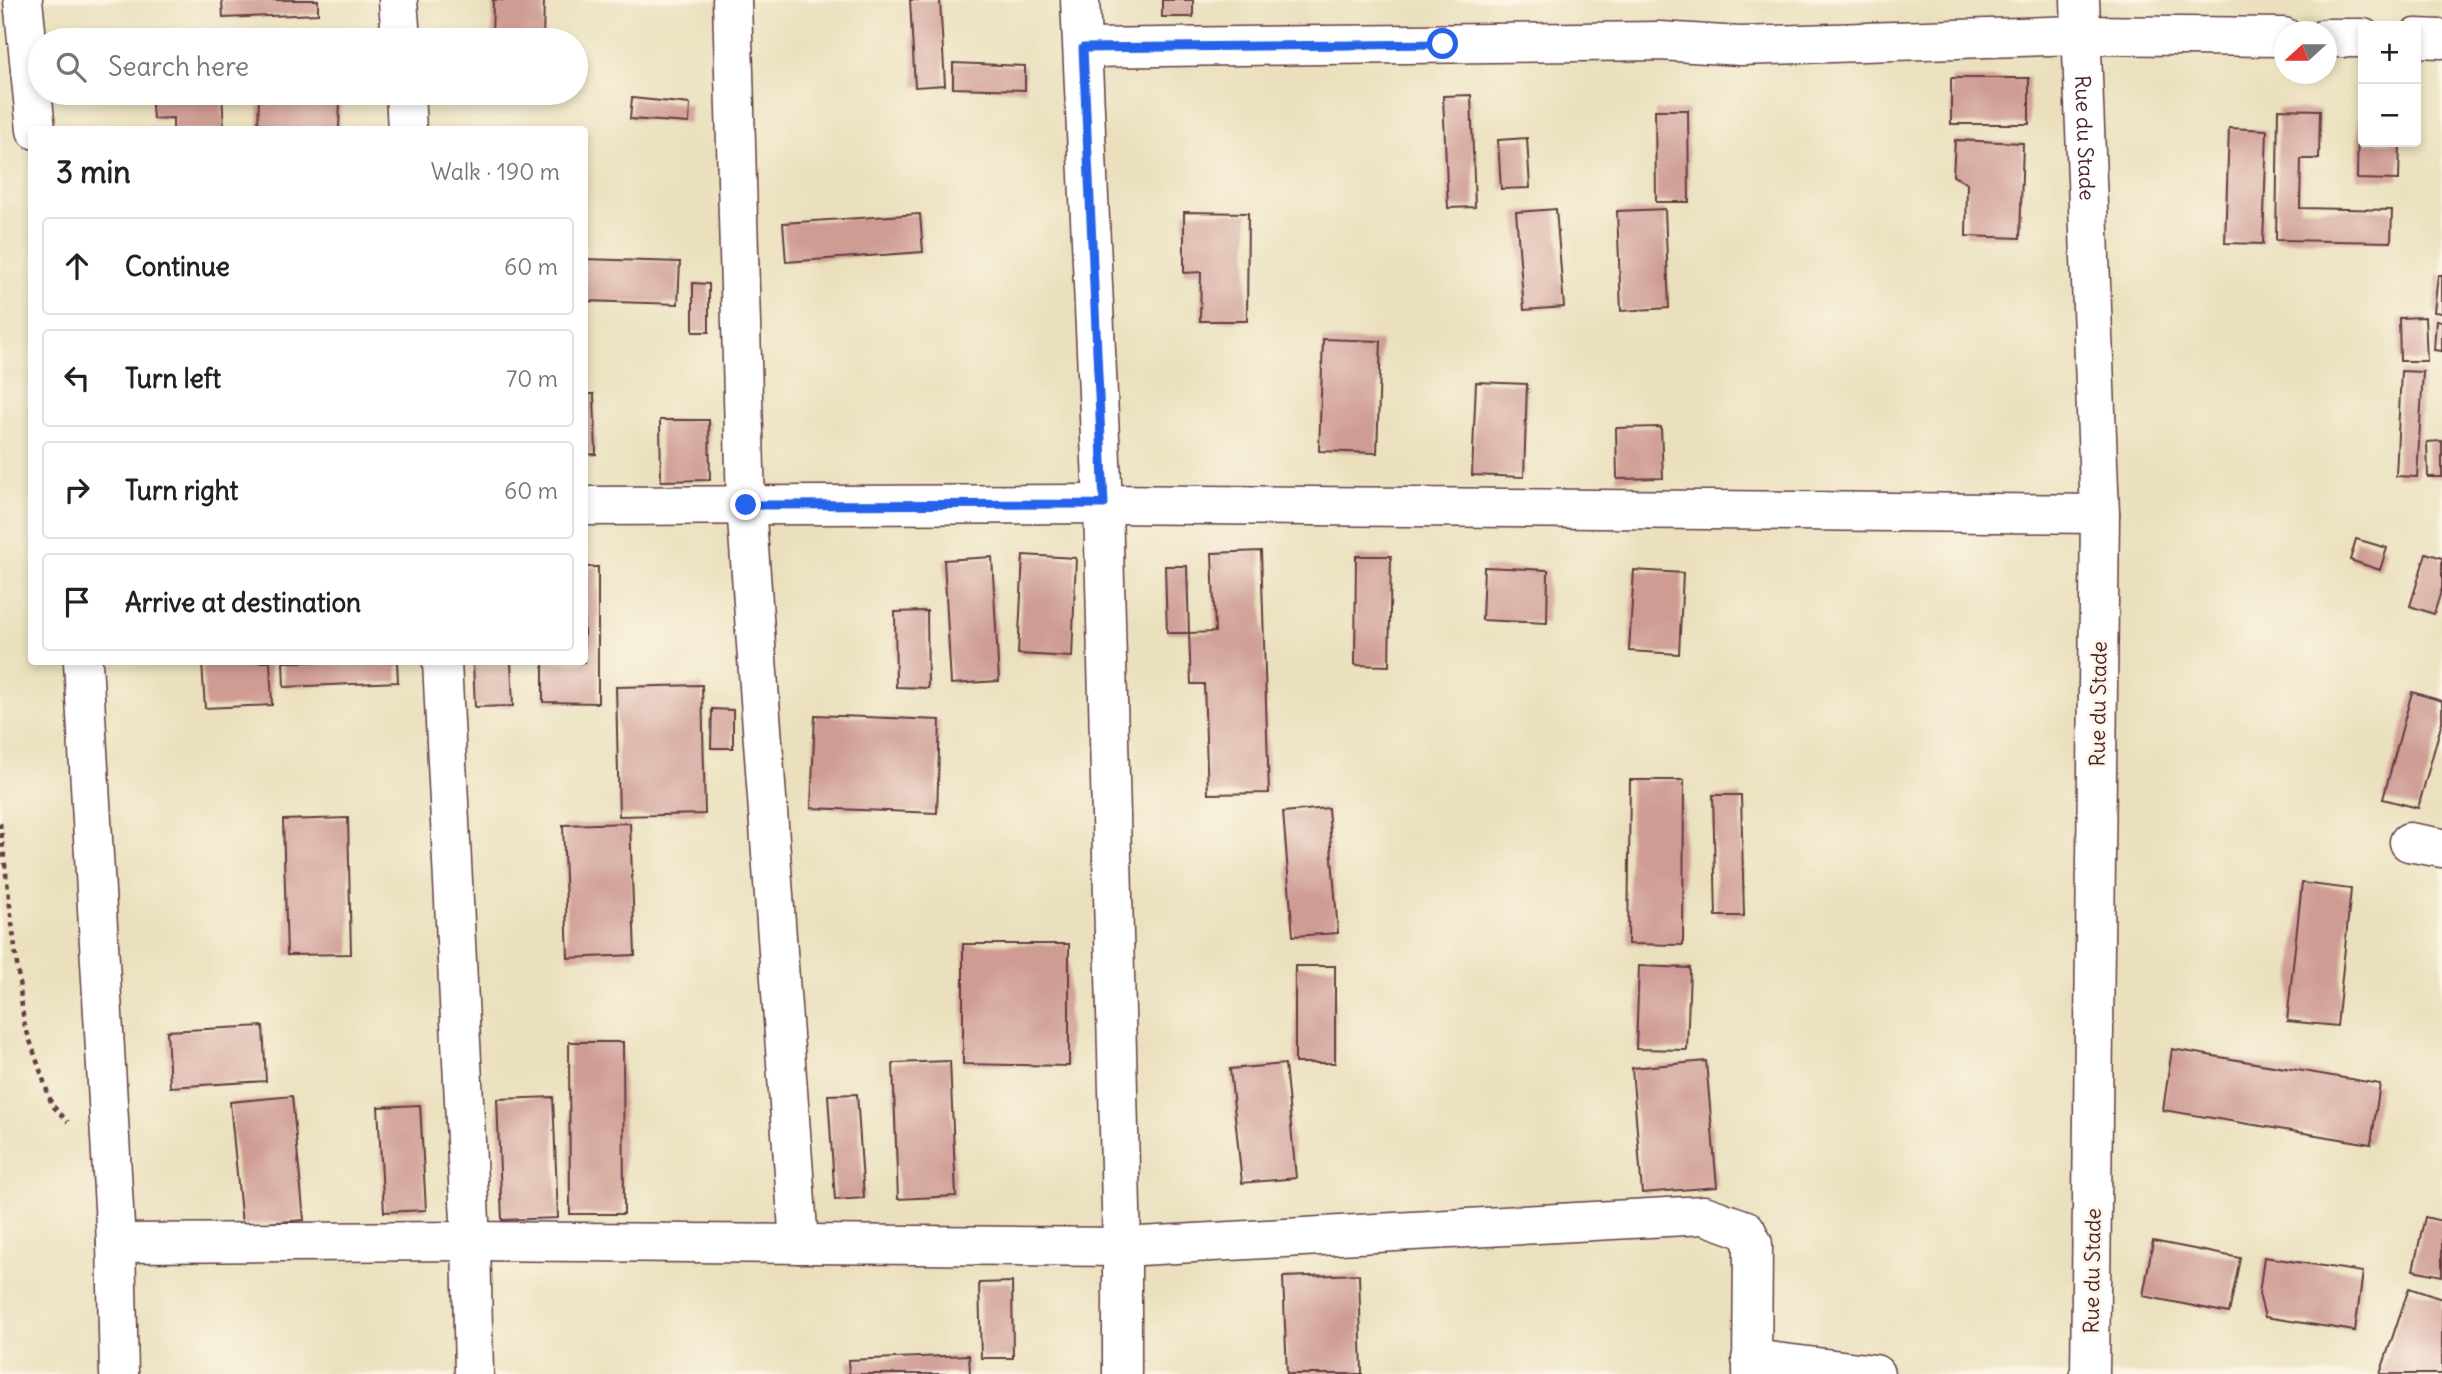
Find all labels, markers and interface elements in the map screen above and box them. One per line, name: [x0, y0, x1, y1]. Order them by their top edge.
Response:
north arrow: [2274, 21, 2337, 84]
map controls: [2358, 21, 2421, 147]
button: +: [2358, 21, 2421, 84]
search box: [28, 28, 588, 105]
route start: [1427, 28, 1458, 59]
icon: search: [52, 48, 90, 86]
text: Search here: [108, 50, 249, 83]
street label: Rue du Stade: [2069, 75, 2101, 201]
button: −: [2358, 84, 2421, 147]
text: 3 min: [56, 153, 131, 191]
text: Walk · 190 m: [431, 157, 560, 186]
icon: ahead: [58, 247, 96, 285]
text: Continue: [125, 250, 230, 283]
text: 60 m: [504, 252, 558, 281]
icon: left: [58, 359, 96, 397]
text: Turn left: [125, 362, 221, 395]
text: 70 m: [506, 364, 558, 393]
icon: right: [58, 471, 96, 509]
text: Turn right: [125, 474, 238, 507]
text: 60 m: [504, 476, 558, 505]
route end: [730, 489, 761, 520]
icon: arrive: [58, 583, 96, 621]
text: Arrive at destination: [125, 586, 361, 619]
street label: Rue du Stade: [2083, 641, 2113, 767]
street label: Rue du Stade: [2077, 1208, 2107, 1334]

